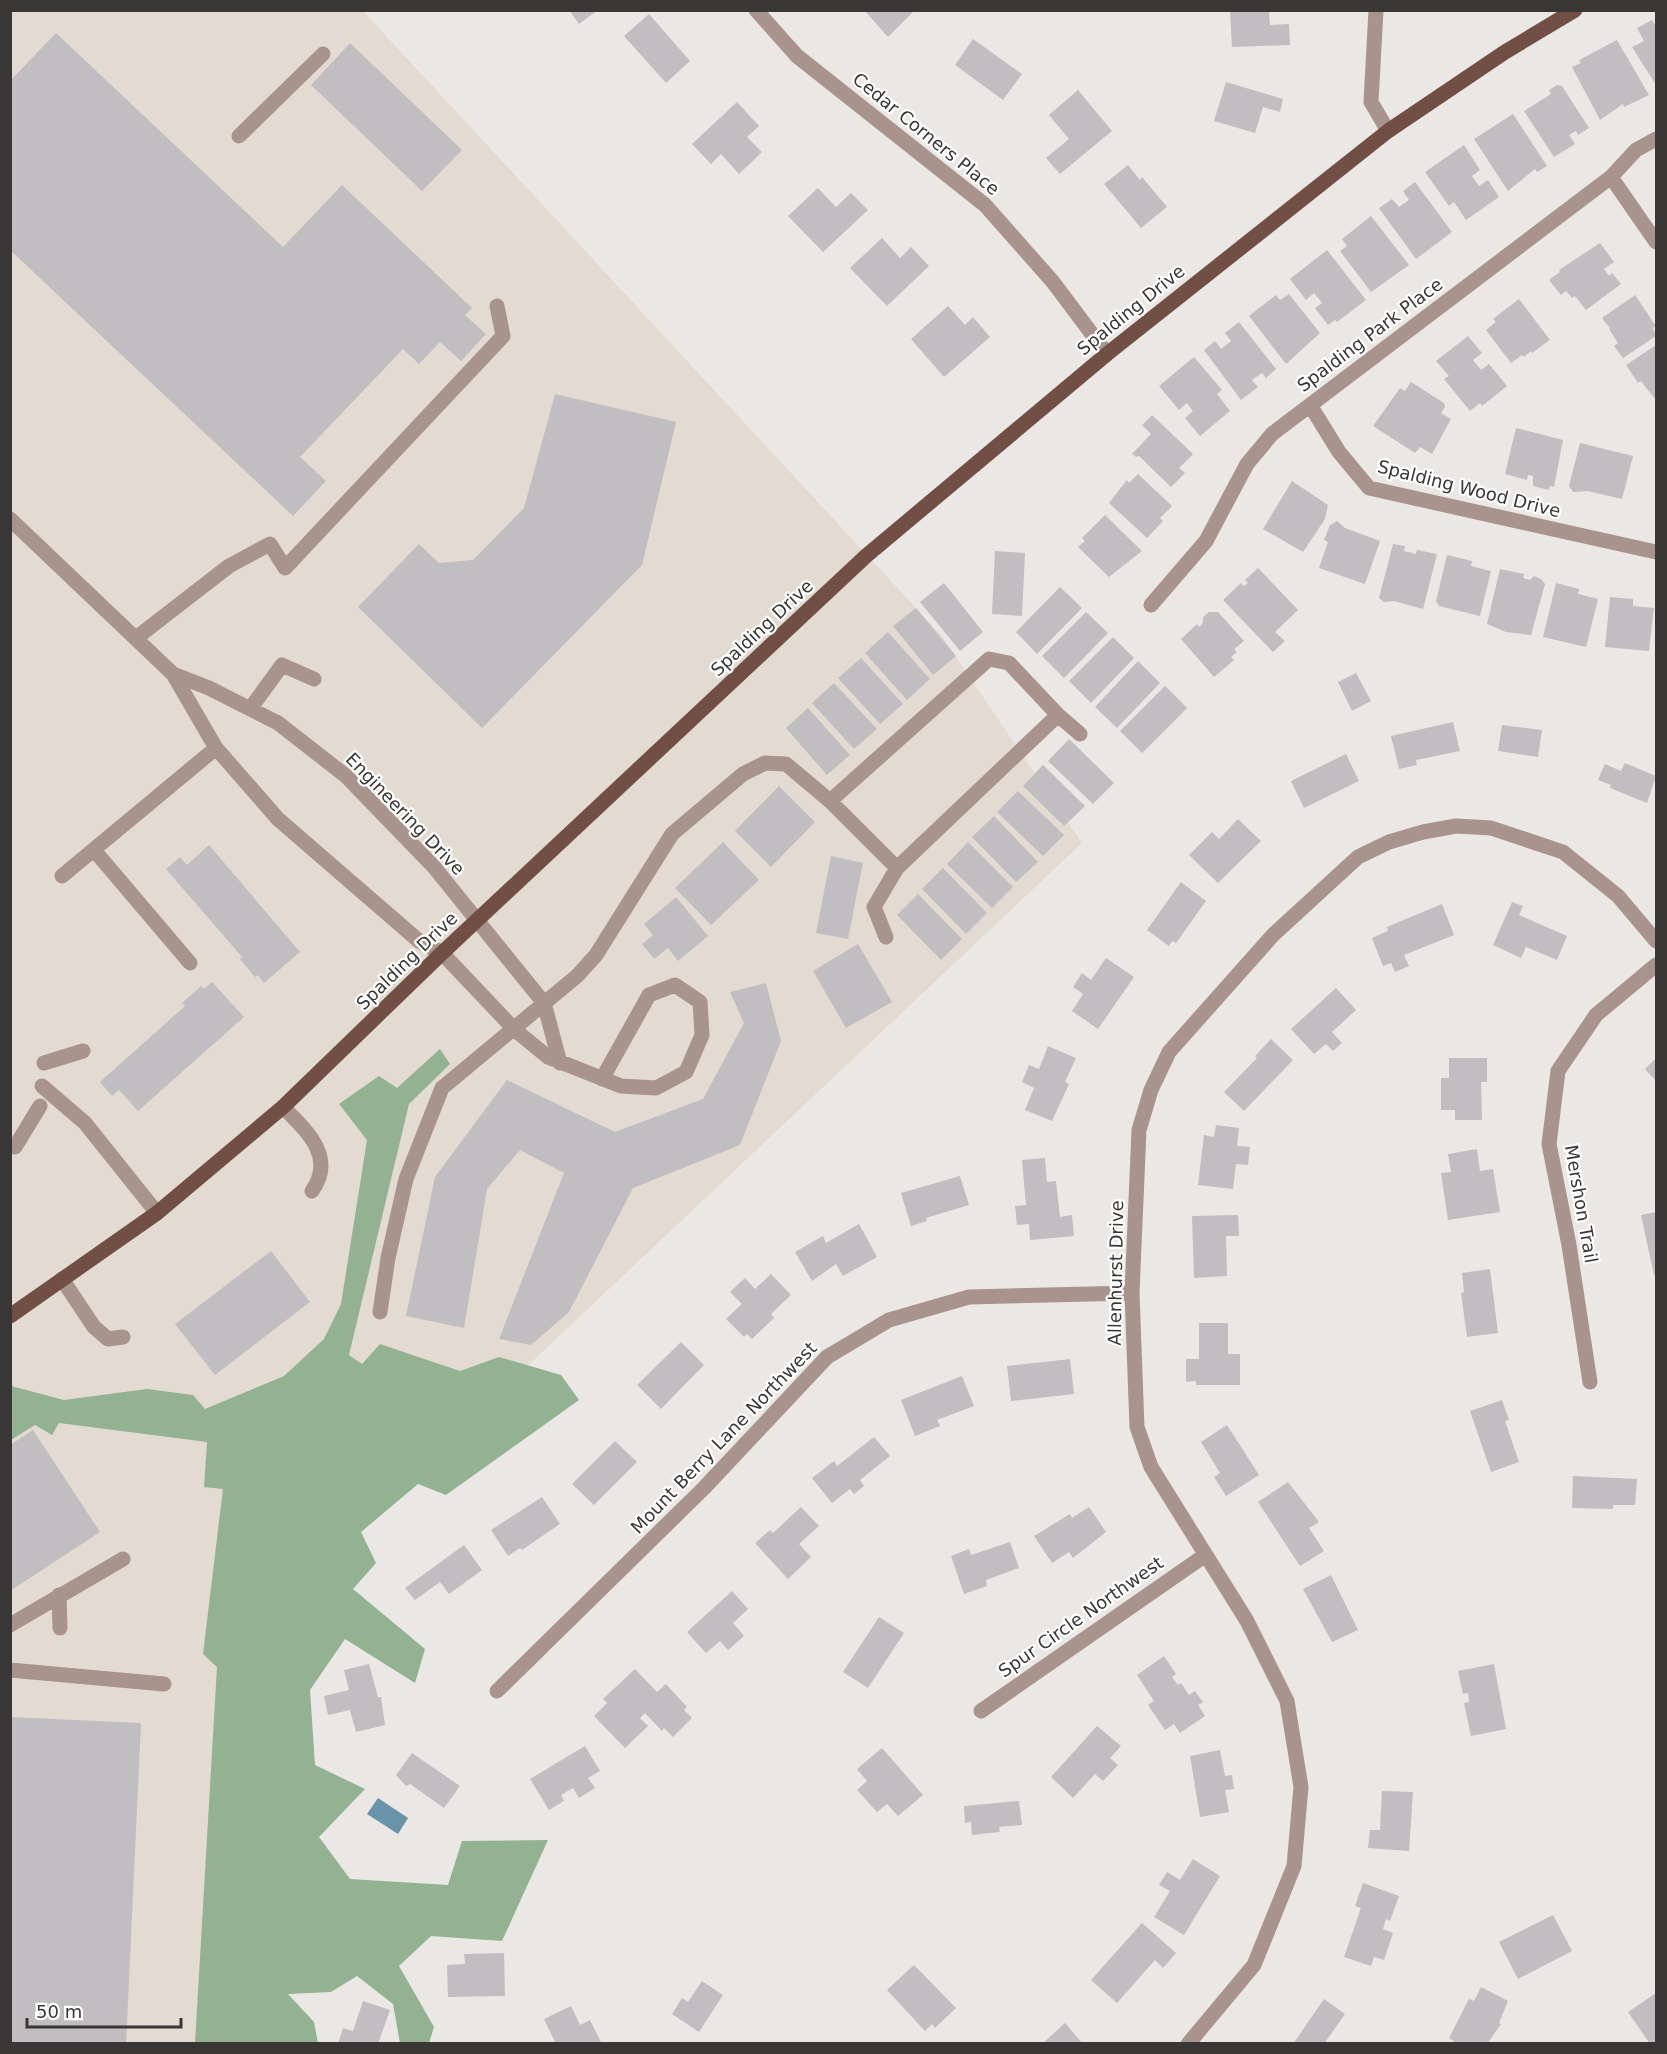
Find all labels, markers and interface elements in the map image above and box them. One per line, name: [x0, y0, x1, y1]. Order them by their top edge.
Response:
street label: Cedar Corners Place: [849, 68, 1004, 199]
street label: Spalding Drive: [1073, 260, 1189, 359]
street label: Spalding Park Place: [1293, 273, 1446, 396]
street label: Spalding Wood Drive: [1375, 456, 1563, 521]
street label: Spalding Drive: [706, 575, 817, 680]
street label: Engineering Drive: [342, 748, 469, 879]
street label: Spalding Drive: [352, 907, 461, 1014]
street label: Mershon Trail: [1561, 1143, 1602, 1265]
street label: Allenhurst Drive: [1104, 1200, 1127, 1346]
street label: Mount Berry Lane Northwest: [626, 1337, 821, 1538]
street label: Spur Circle Northwest: [994, 1552, 1167, 1681]
scale bar: [27, 1991, 182, 2029]
text: 50 m: [36, 2001, 82, 2022]

